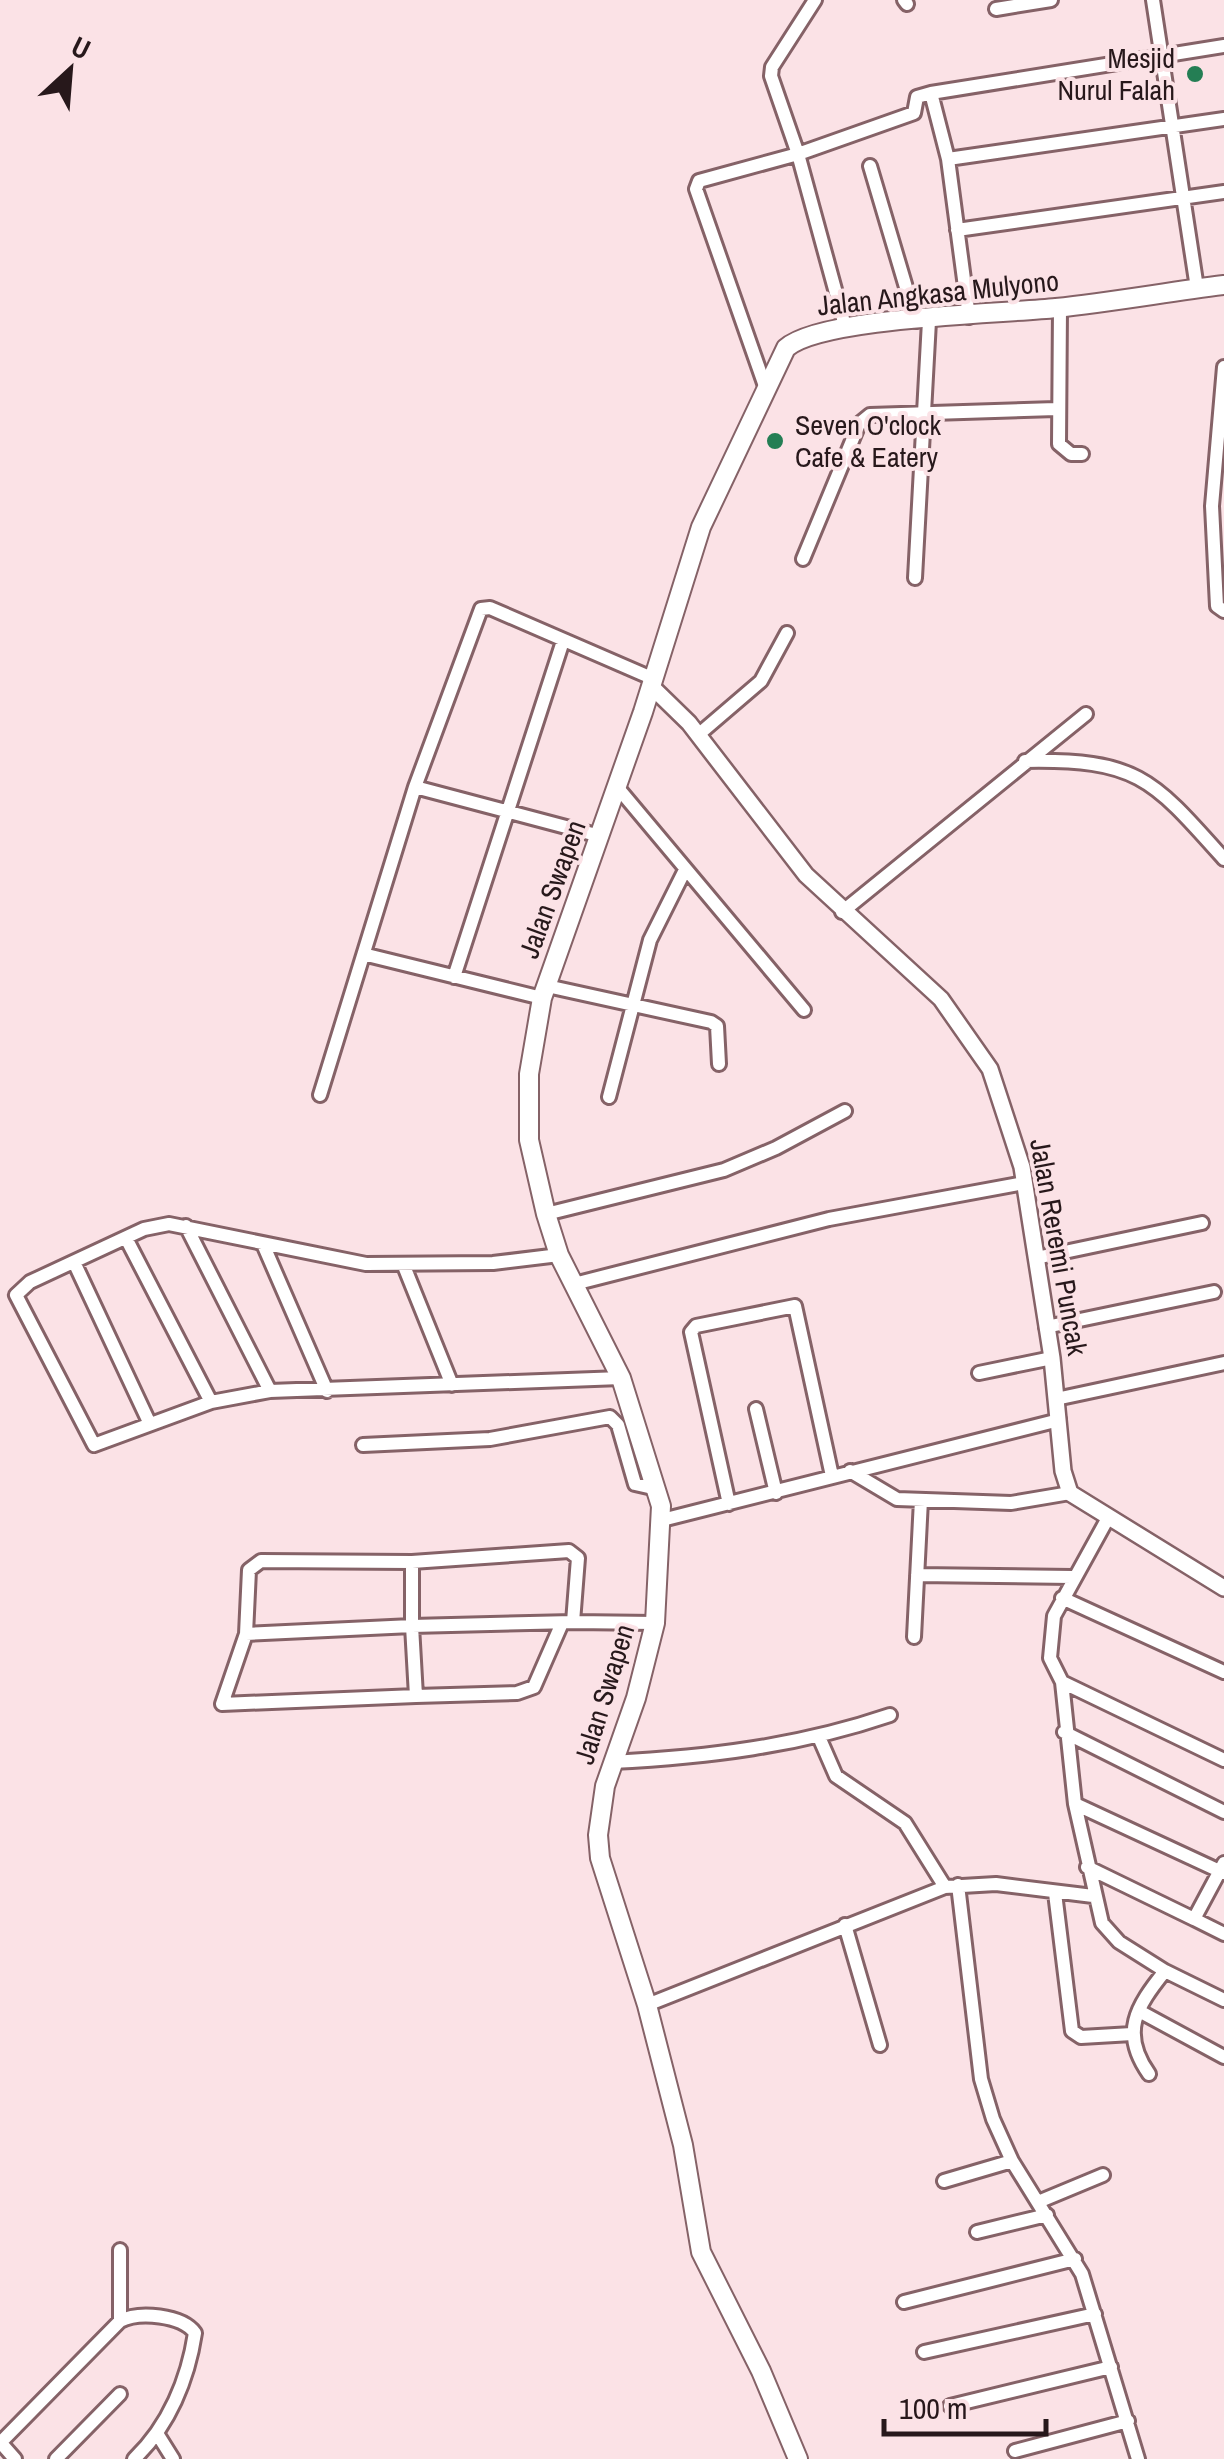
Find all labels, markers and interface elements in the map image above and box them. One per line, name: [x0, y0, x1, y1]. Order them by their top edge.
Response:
north arrow: [20, 20, 120, 120]
text: U: [65, 27, 97, 68]
place label: Mesjid Nurul Falah: [1057, 39, 1175, 109]
marker: Mesjid Nurul Falah: [1184, 63, 1206, 85]
street label: Jalan Angkasa Mulyono: [815, 261, 1061, 325]
place label: Seven O'clock Cafe & Eatery: [795, 406, 942, 476]
marker: Seven O'clock Cafe & Eatery: [764, 430, 786, 452]
street label: Jalan Swapen: [509, 815, 595, 963]
street label: Jalan Reremi Puncak: [1021, 1136, 1097, 1359]
street label: Jalan Swapen: [565, 1619, 643, 1769]
scale bar: [884, 2374, 1046, 2436]
text: 100 m: [899, 2388, 967, 2428]

